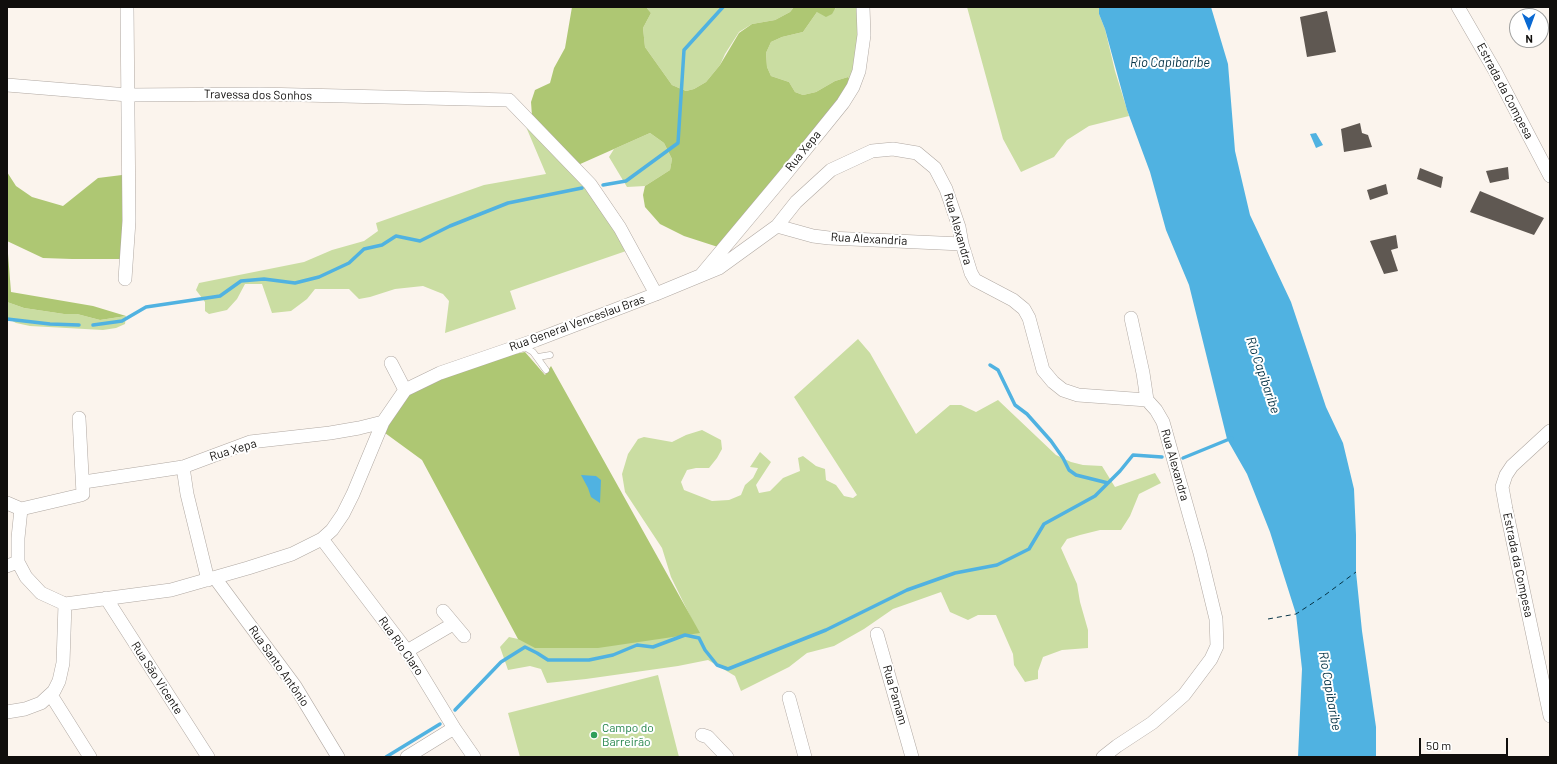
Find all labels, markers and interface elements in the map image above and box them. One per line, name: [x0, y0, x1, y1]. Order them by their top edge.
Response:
north arrow: [1509, 8, 1549, 48]
text: N: [1525, 33, 1533, 46]
street label: Estrada da Compesa: [1474, 41, 1536, 141]
water label: Rio Capibaribe: [1130, 55, 1210, 71]
street label: Travessa dos Sonhos: [204, 87, 312, 103]
street label: Rua Xepa: [782, 128, 824, 174]
street label: Rua Alexandra: [941, 192, 975, 266]
street label: Rua Alexandria: [830, 230, 908, 248]
street label: Rua General Venceslau Bras: [507, 292, 647, 354]
water label: Rio Capibaribe: [1243, 335, 1283, 415]
street label: Rua Alexandra: [1158, 428, 1192, 502]
street label: Rua Xepa: [208, 436, 258, 464]
street label: Estrada da Compesa: [1500, 511, 1536, 619]
street label: Rua Rio Claro: [375, 614, 427, 678]
street label: Rua Santo Antônio: [246, 623, 312, 709]
street label: Rua São Vicente: [128, 639, 186, 717]
water label: Rio Capibaribe: [1315, 650, 1345, 732]
street label: Rua Pamam: [880, 663, 910, 727]
place label: Campo do Barreirão: [602, 721, 654, 749]
marker: Campo do Barreirão: [589, 730, 599, 740]
scale bar: [1421, 730, 1510, 756]
text: 50 m: [1426, 738, 1451, 752]

